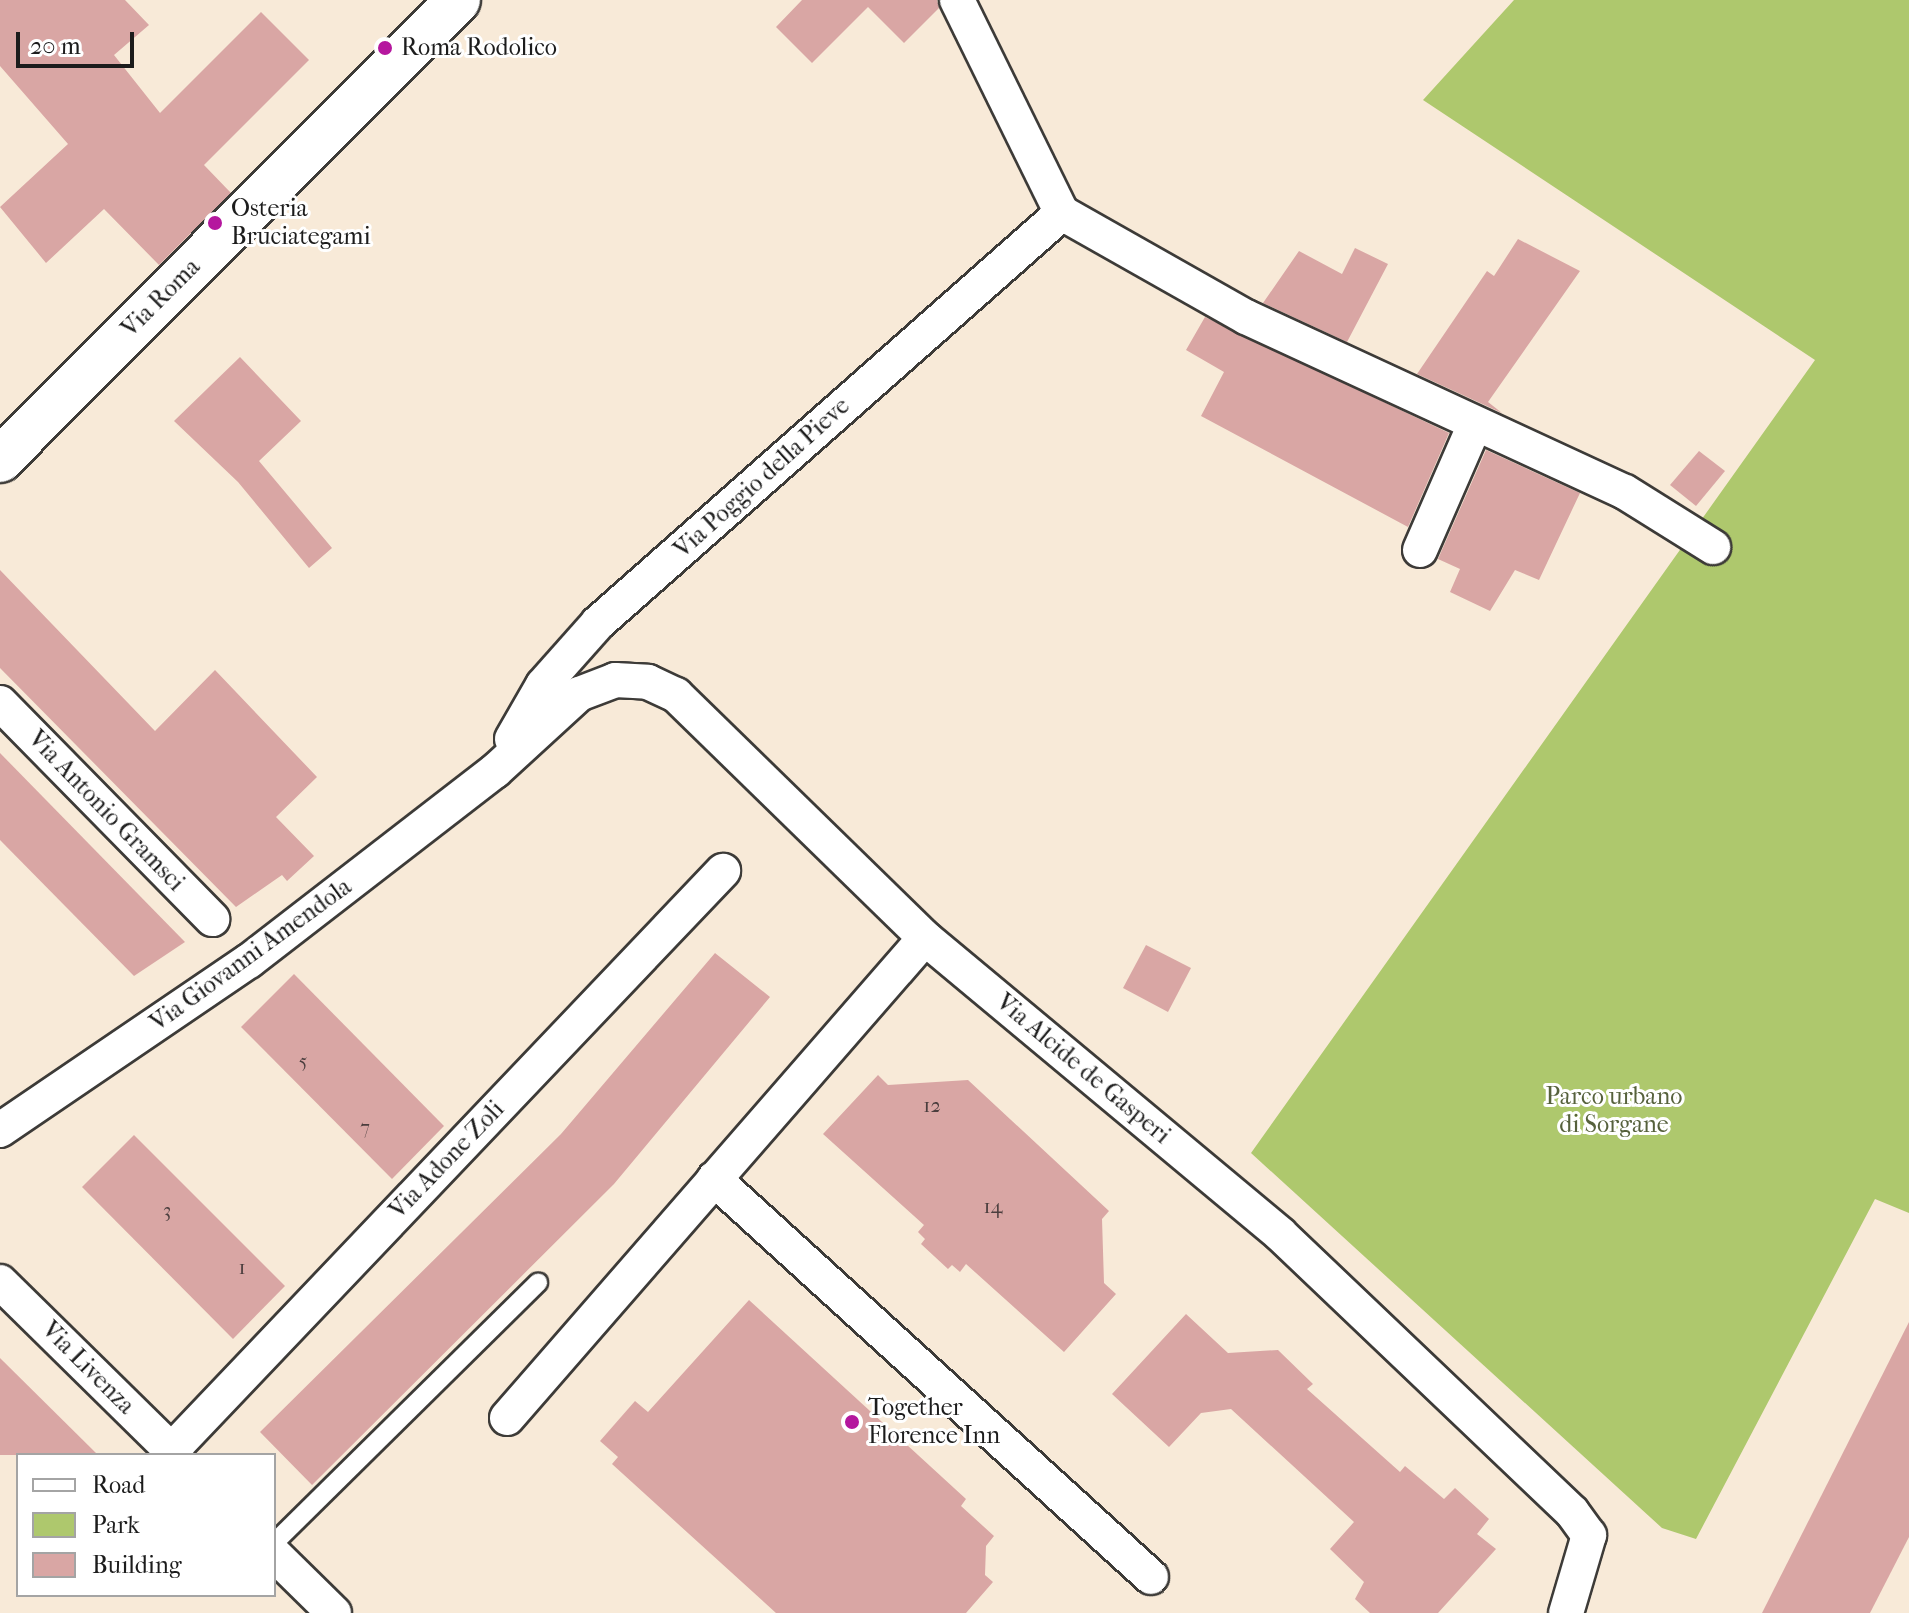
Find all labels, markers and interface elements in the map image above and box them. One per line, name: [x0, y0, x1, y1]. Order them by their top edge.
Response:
scale bar: [20, 16, 138, 66]
text: 20 m: [30, 32, 81, 60]
place label: Roma Rodolico: [401, 34, 557, 62]
marker: Roma Rodolico: [376, 39, 394, 57]
place label: Osteria Bruciategami: [231, 195, 371, 251]
marker: Osteria Bruciategami: [206, 214, 224, 232]
street label: Via Roma: [116, 253, 206, 343]
street label: Via Poggio della Pieve: [668, 392, 856, 564]
street label: Via Antonio Gramsci: [22, 725, 190, 897]
street label: Via Giovanni Amendola: [145, 872, 357, 1038]
street label: Via Alcide de Gasperi: [990, 988, 1176, 1150]
house number: 5: [299, 1049, 307, 1073]
park label: Parco urbano di Sorgane: [1546, 1083, 1682, 1139]
house number: 12: [923, 1093, 941, 1117]
street label: Via Adone Zoli: [384, 1095, 510, 1225]
house number: 7: [360, 1115, 370, 1139]
house number: 14: [984, 1194, 1002, 1218]
house number: 3: [163, 1198, 171, 1222]
house number: 1: [238, 1255, 246, 1279]
street label: Via Livenza: [36, 1316, 140, 1420]
place label: Together Florence Inn: [868, 1394, 1000, 1450]
marker: Together Florence Inn: [843, 1413, 861, 1431]
legend: [16, 1453, 276, 1597]
text: Road: [92, 1471, 145, 1499]
text: Park: [92, 1511, 140, 1539]
text: Building: [92, 1551, 182, 1579]

